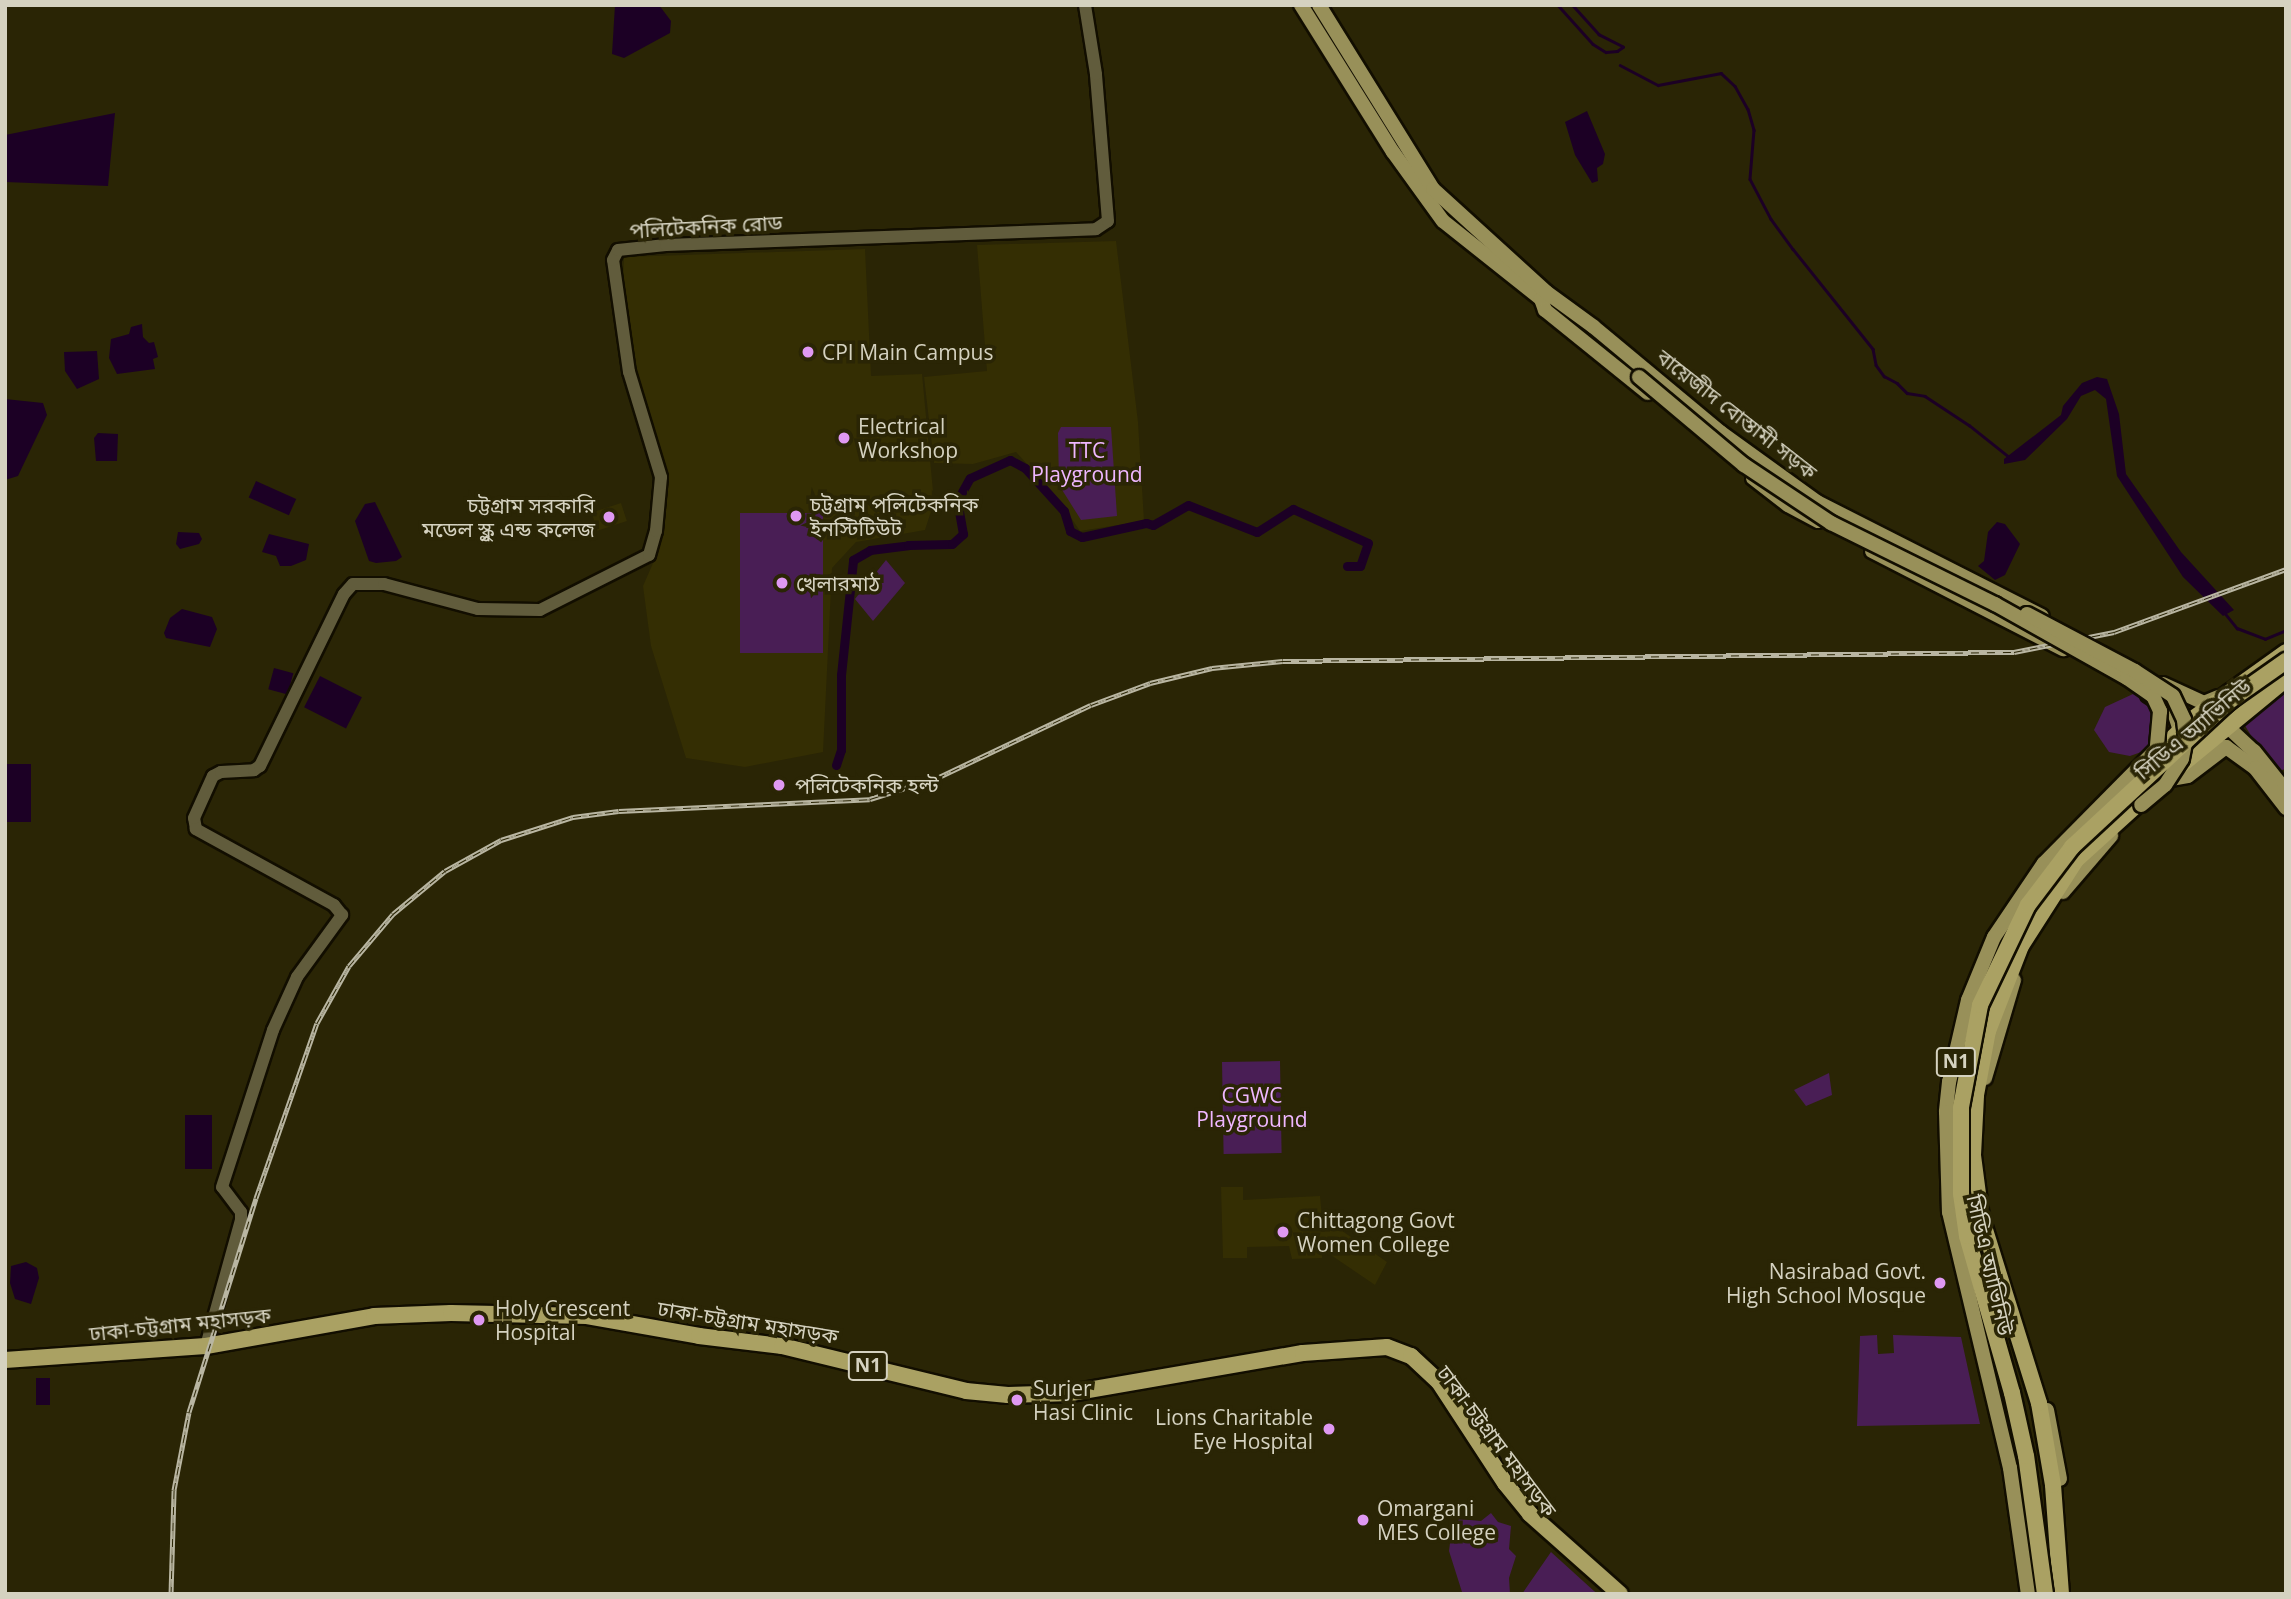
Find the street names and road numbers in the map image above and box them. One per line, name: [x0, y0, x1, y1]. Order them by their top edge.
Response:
street label: পলিটেকনিক রোড: [629, 209, 783, 243]
street label: বায়েজীদ বোস্তামী সড়ক: [1652, 344, 1822, 484]
street label: সিডিএ অ্যাভিনিউ: [2130, 673, 2256, 785]
road number: N1: [1935, 1046, 1977, 1078]
street label: সিডিএ অ্যাভিনিউ: [1962, 1192, 2018, 1338]
street label: ঢাকা-চট্টগ্রাম মহাসড়ক: [656, 1295, 840, 1349]
street label: ঢাকা-চট্টগ্রাম মহাসড়ক: [88, 1302, 272, 1346]
road number: N1: [847, 1350, 889, 1382]
street label: ঢাকা-চট্টগ্রাম মহাসড়ক: [1432, 1361, 1562, 1521]

